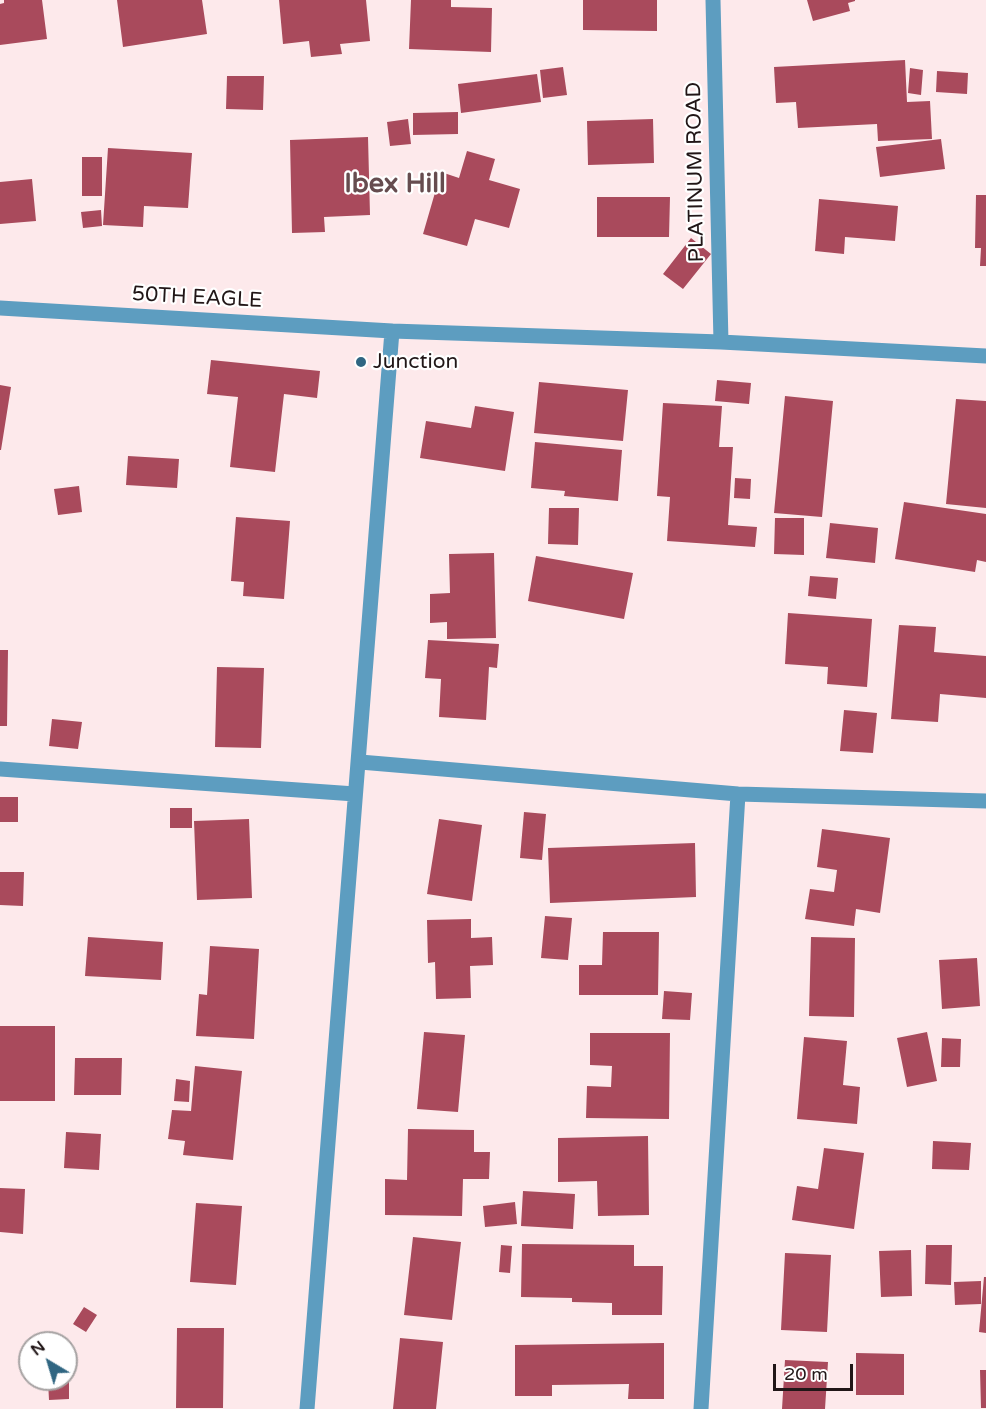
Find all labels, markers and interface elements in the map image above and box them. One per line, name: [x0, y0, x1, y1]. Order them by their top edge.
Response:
street label: PLATINUM ROAD: [682, 82, 710, 262]
district label: Ibex Hill: [344, 169, 446, 201]
street label: 50TH EAGLE: [131, 282, 263, 314]
place label: Junction: [373, 349, 458, 375]
marker: Junction: [354, 355, 368, 369]
north arrow: [18, 1331, 78, 1391]
text: N: [27, 1337, 49, 1360]
scale bar: [776, 1352, 856, 1390]
text: 20 m: [784, 1363, 828, 1385]

